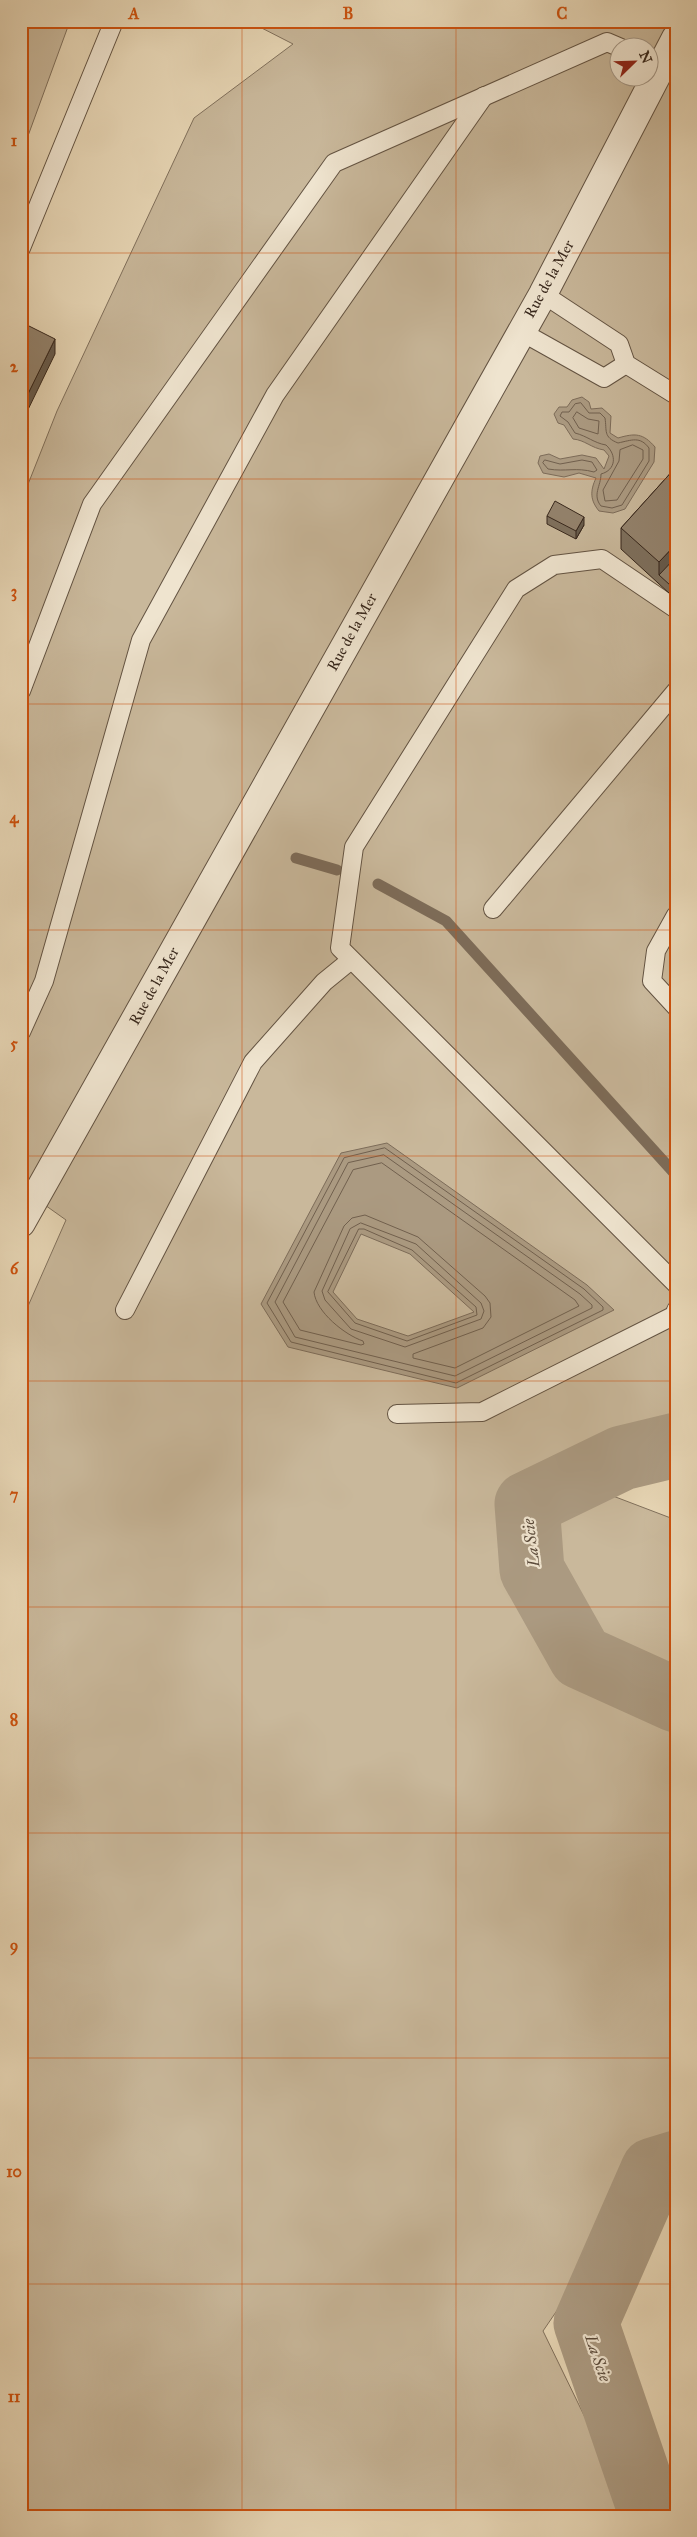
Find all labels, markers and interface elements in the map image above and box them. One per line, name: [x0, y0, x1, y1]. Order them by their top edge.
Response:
text: A: [128, 4, 140, 23]
text: B: [343, 4, 353, 23]
text: C: [557, 4, 568, 23]
north arrow: [610, 38, 660, 88]
text: N: [635, 48, 656, 66]
text: 1: [11, 131, 18, 150]
street label: Rue de la Mer: [520, 237, 578, 321]
text: 2: [10, 357, 19, 376]
text: 3: [11, 582, 17, 602]
street label: Rue de la Mer: [323, 590, 381, 674]
text: 4: [10, 808, 20, 828]
street label: Rue de la Mer: [125, 944, 183, 1028]
text: 5: [10, 1034, 18, 1053]
text: 6: [10, 1259, 19, 1278]
text: 7: [10, 1485, 19, 1504]
water label: La Scie: [519, 1517, 543, 1569]
text: 8: [10, 1710, 18, 1729]
text: 9: [10, 1936, 18, 1956]
text: 10: [6, 2162, 22, 2181]
water label: La Scie: [581, 2331, 615, 2385]
text: 11: [8, 2387, 21, 2406]

